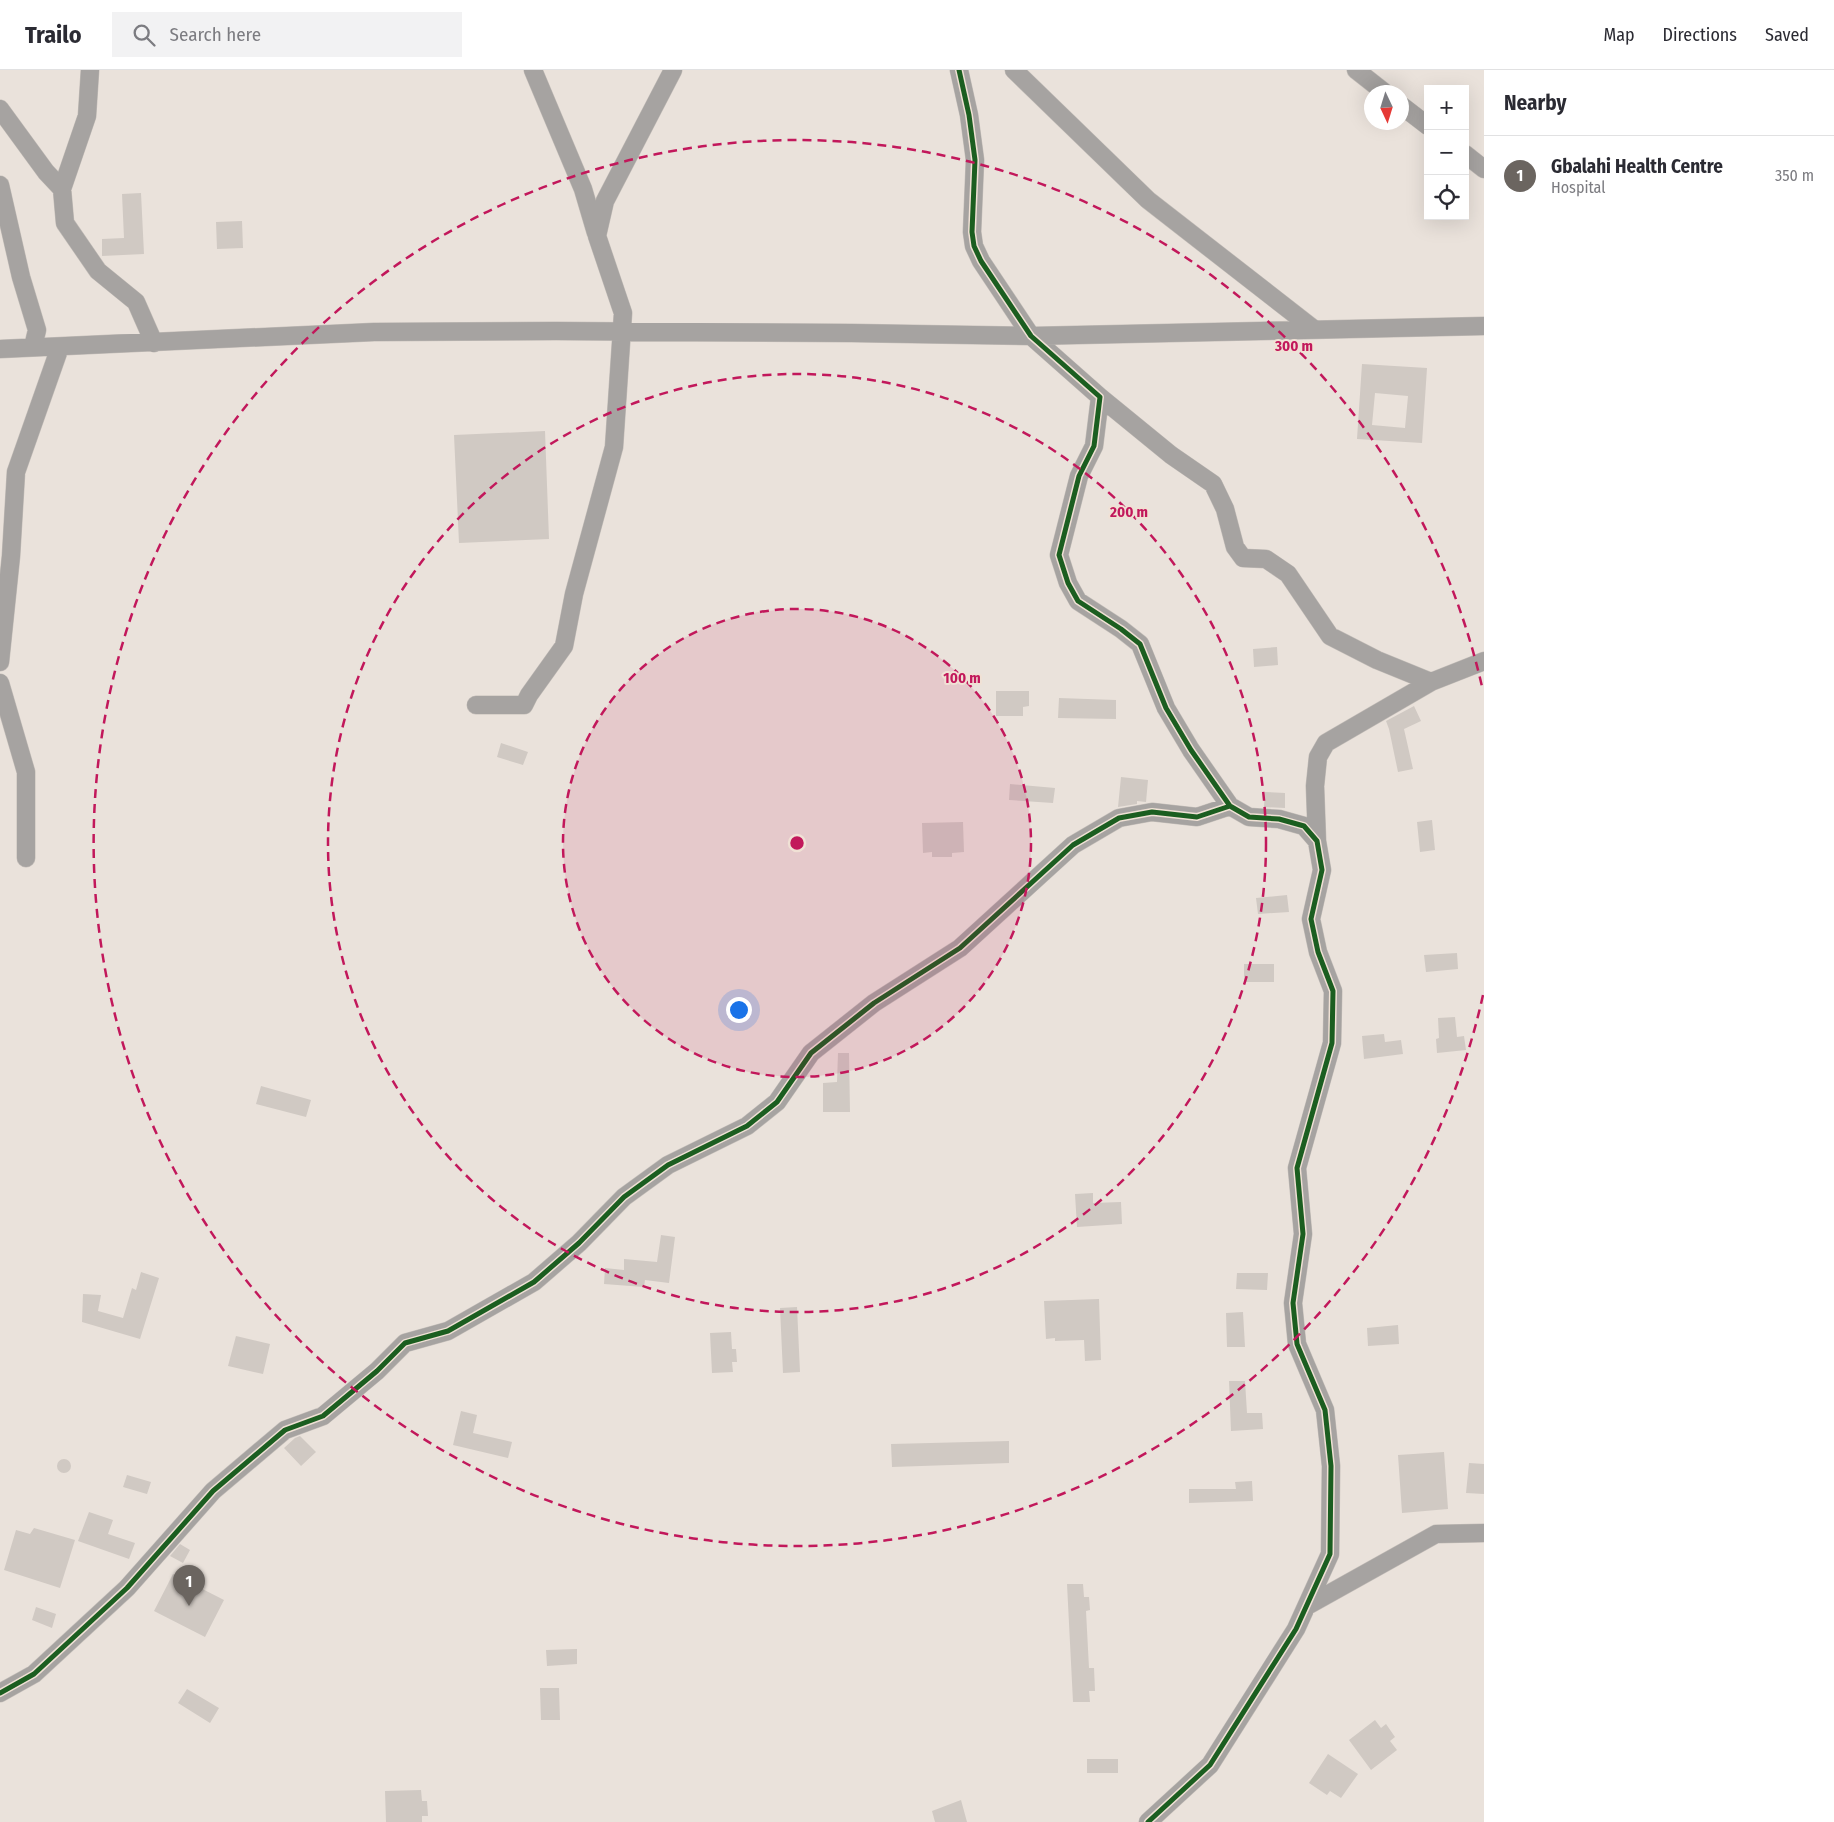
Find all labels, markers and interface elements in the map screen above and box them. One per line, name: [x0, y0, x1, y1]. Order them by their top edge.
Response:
search box: [112, 12, 462, 57]
text: Trailo: [25, 21, 82, 49]
icon: search: [130, 21, 158, 49]
text: Search here: [170, 23, 261, 46]
text: Map: [1603, 24, 1635, 46]
text: Directions: [1663, 24, 1737, 46]
text: Saved: [1765, 24, 1809, 46]
north arrow: [1364, 85, 1409, 130]
map controls: [1424, 85, 1469, 220]
button: +: [1424, 85, 1469, 130]
text: Nearby: [1504, 90, 1566, 116]
button: −: [1424, 130, 1469, 175]
text: Gbalahi Health Centre: [1551, 155, 1723, 178]
text: 1: [1517, 166, 1523, 185]
text: 350 m: [1775, 166, 1814, 185]
button: locate: [1424, 175, 1469, 220]
text: Hospital: [1551, 178, 1606, 197]
text: 300 m: [1274, 337, 1313, 355]
text: 200 m: [1109, 503, 1148, 521]
text: 100 m: [943, 669, 981, 687]
centre of rings: [788, 834, 806, 852]
your location: [726, 997, 752, 1023]
pin: 1: [173, 1565, 205, 1606]

